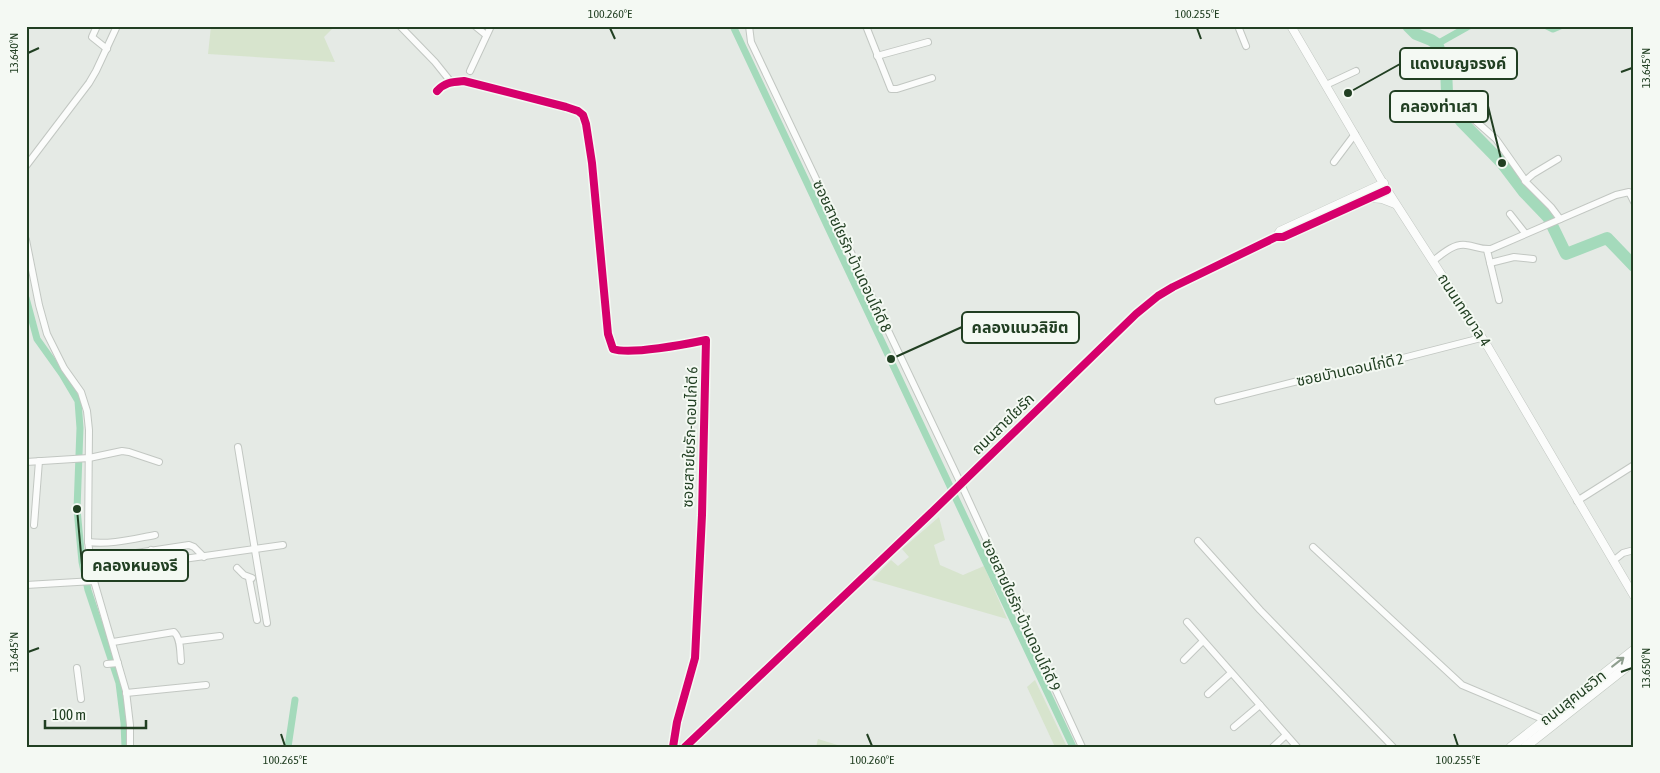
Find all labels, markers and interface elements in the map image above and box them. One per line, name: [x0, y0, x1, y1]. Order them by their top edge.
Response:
text: 100.260°E: [588, 7, 632, 21]
text: 100.255°E: [1175, 7, 1219, 21]
text: 13.640°N: [7, 33, 21, 73]
callout: แดงเบญจรงค์: [1400, 48, 1517, 79]
text: 13.645°N: [1639, 48, 1653, 88]
text: แดงเบญจรงค์: [1410, 54, 1506, 72]
callout: คลองท่าเสา: [1390, 91, 1488, 122]
text: คลองท่าเสา: [1400, 97, 1478, 115]
street label: ซอยสายใยรัก-บ้านดอนไก่ดี 8: [810, 177, 895, 334]
street label: ถนนเทศบาล 4: [1435, 270, 1494, 349]
callout: คลองแนวลิขิต: [962, 312, 1079, 343]
text: คลองแนวลิขิต: [972, 318, 1068, 336]
street label: ซอยบัานดอนไก่ดี 2: [1295, 350, 1405, 389]
street label: ซอยสายใยรัก-ดอนไก่ดี 6: [679, 366, 700, 508]
street label: ถนนสายใยรัก: [968, 390, 1037, 458]
street label: ซอยสายใยรัก-บ้านดอนไก่ดี 9: [979, 536, 1064, 693]
callout: คลองหนองรี: [82, 550, 188, 581]
text: คลองหนองรี: [92, 556, 178, 574]
text: 13.645°N: [7, 632, 21, 672]
text: 13.650°N: [1639, 648, 1653, 688]
one-way arrow: [1611, 657, 1624, 668]
street label: ถนนสุคนธวิท: [1536, 667, 1610, 729]
scale bar: [45, 698, 146, 730]
text: 100 m: [52, 706, 86, 723]
text: 100.265°E: [263, 753, 307, 767]
text: 100.260°E: [850, 753, 894, 767]
text: 100.255°E: [1436, 753, 1480, 767]

